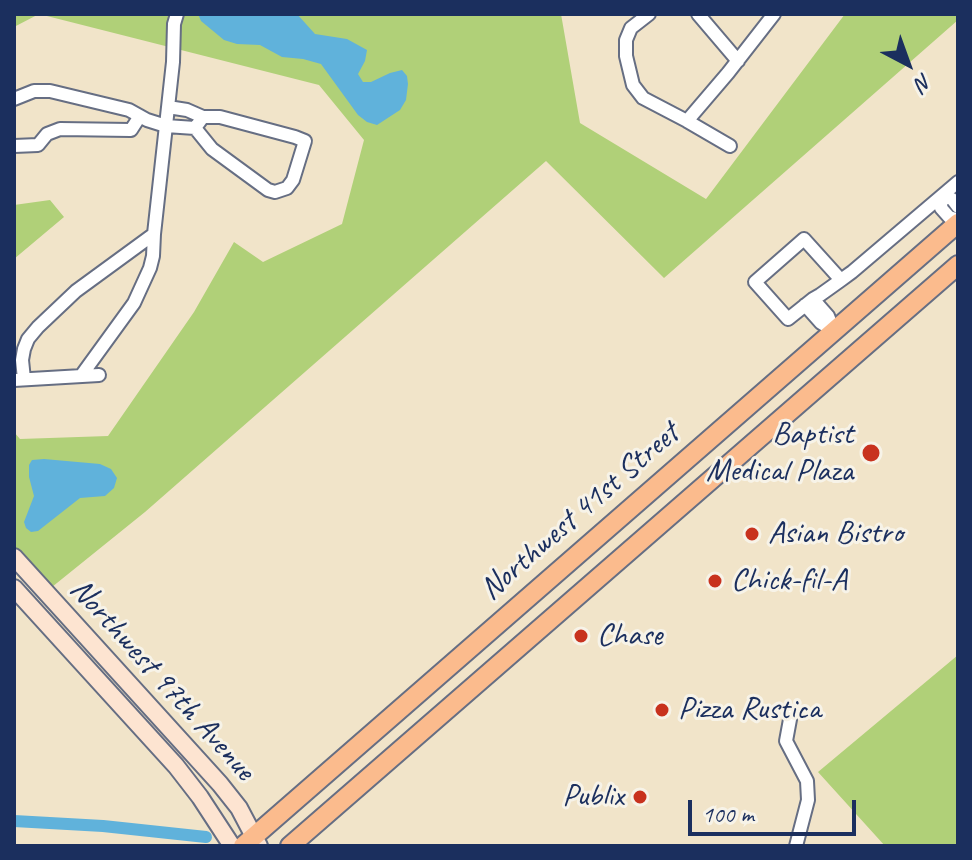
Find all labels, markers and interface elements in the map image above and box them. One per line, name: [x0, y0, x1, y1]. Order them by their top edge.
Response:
north arrow: [868, 24, 948, 104]
text: N: [909, 67, 938, 97]
street label: Northwest 41st Street: [473, 415, 687, 609]
place label: Baptist Medical Plaza: [706, 416, 853, 491]
marker: Baptist Medical Plaza: [860, 442, 882, 464]
place label: Asian Bistro: [768, 515, 903, 553]
marker: Asian Bistro: [743, 525, 761, 543]
place label: Chick-fil-A: [731, 562, 847, 600]
street label: Northwest 97th Avenue: [61, 571, 263, 789]
marker: Chick-fil-A: [706, 572, 724, 590]
place label: Chase: [597, 617, 662, 655]
marker: Chase: [572, 627, 590, 645]
place label: Pizza Rustica: [678, 691, 820, 729]
marker: Pizza Rustica: [653, 701, 671, 719]
place label: Publix: [562, 778, 624, 816]
scale bar: [692, 784, 860, 834]
marker: Publix: [631, 788, 649, 806]
text: 100 m: [702, 799, 754, 829]

